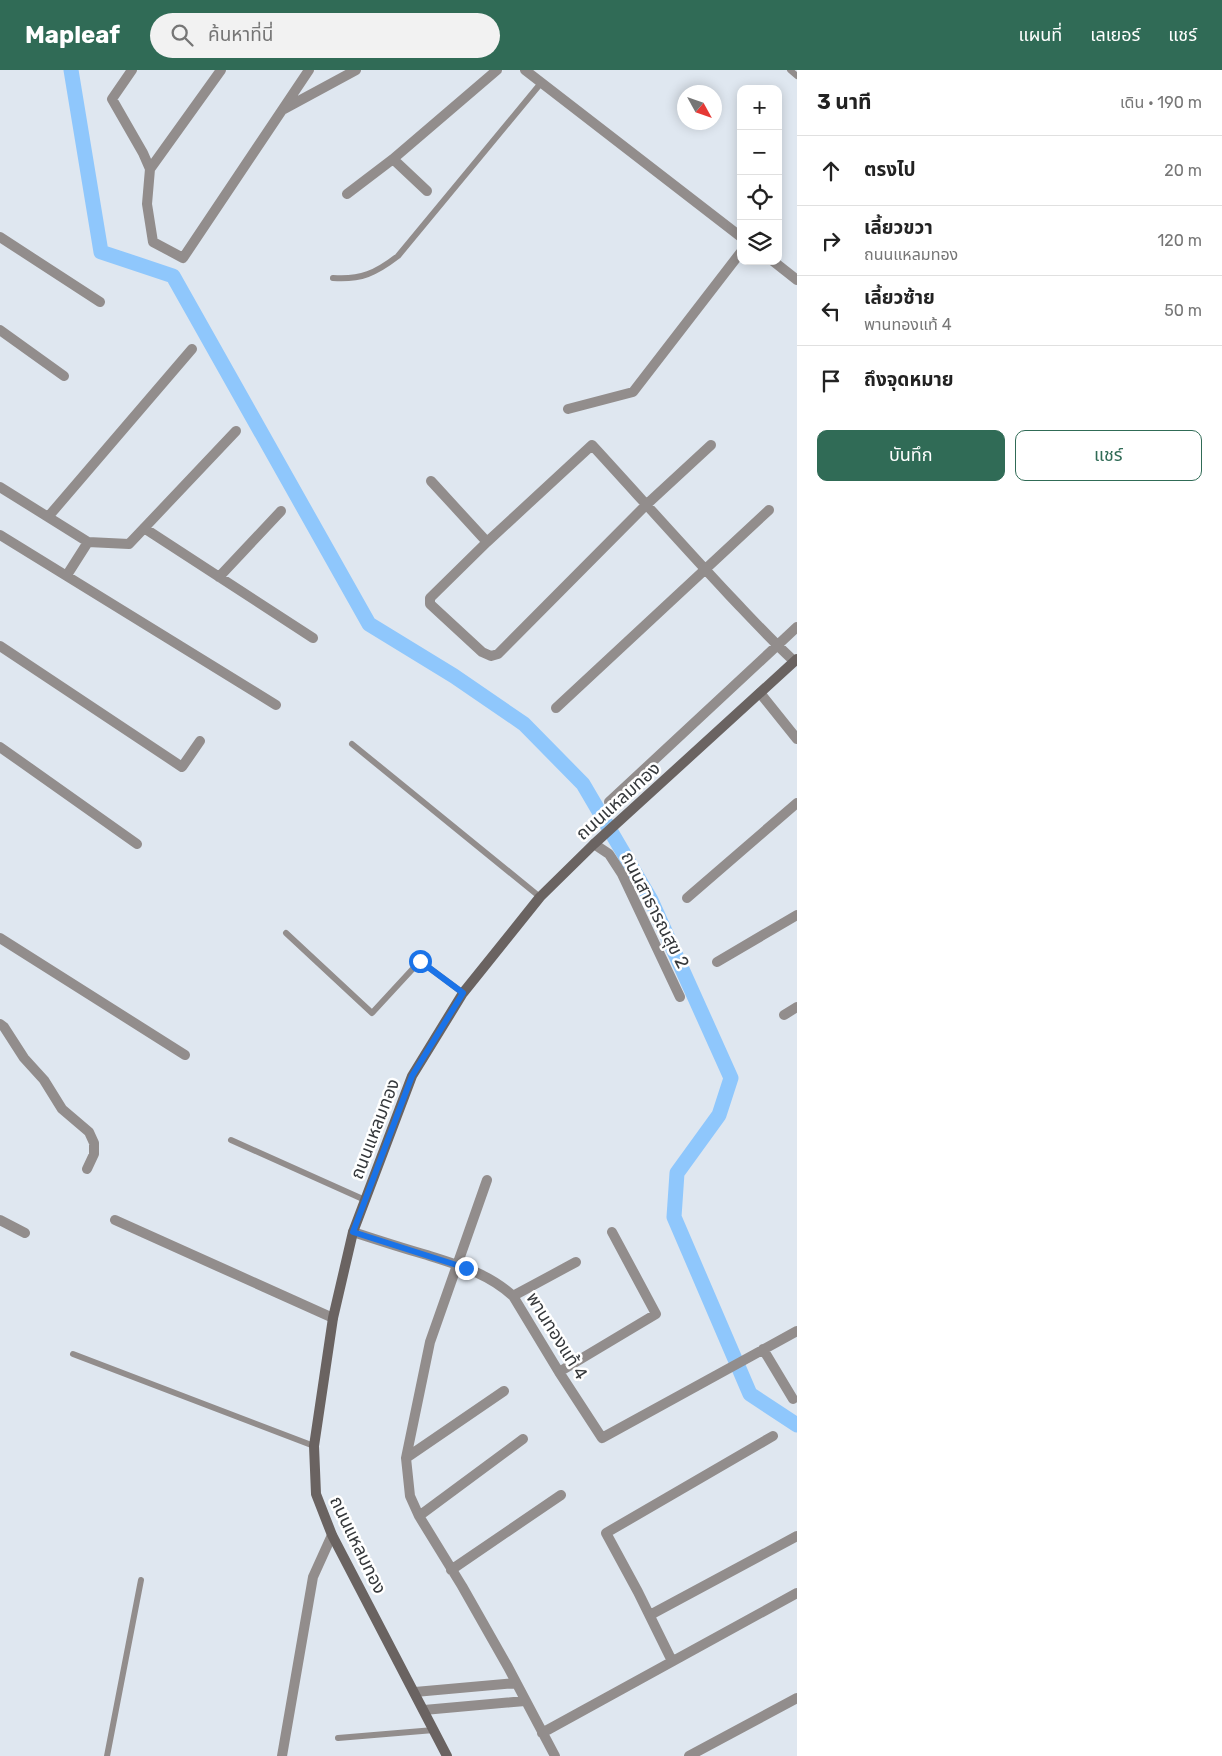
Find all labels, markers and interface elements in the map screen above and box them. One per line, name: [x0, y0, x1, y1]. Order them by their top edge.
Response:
search box: [150, 13, 500, 58]
text: Mapleaf: [25, 21, 120, 49]
icon: search: [168, 21, 196, 49]
text: ค้นหาที่นี่: [208, 23, 273, 46]
text: แผนที่: [1018, 24, 1062, 46]
text: เลเยอร์: [1090, 24, 1140, 46]
text: แชร์: [1168, 24, 1197, 46]
north arrow: [677, 85, 722, 130]
map controls: [737, 85, 782, 265]
button: +: [737, 85, 782, 130]
text: 3 นาที: [817, 89, 872, 114]
text: เดิน · 190 m: [1120, 93, 1202, 112]
button: −: [737, 130, 782, 175]
icon: ahead: [817, 157, 845, 185]
text: ตรงไป: [864, 158, 916, 181]
text: 20 m: [1164, 161, 1202, 180]
button: locate: [737, 175, 782, 220]
text: เลี้ยวขวา: [864, 216, 933, 239]
button: layers: [737, 220, 782, 265]
icon: right: [817, 227, 845, 255]
text: 120 m: [1157, 231, 1202, 250]
text: ถนนแหลมทอง: [864, 245, 958, 264]
text: เลี้ยวซ้าย: [864, 286, 935, 309]
icon: left: [817, 297, 845, 325]
text: 50 m: [1164, 301, 1202, 320]
text: พานทองแท้ 4: [864, 315, 952, 334]
icon: arrive: [817, 367, 845, 395]
text: ถึงจุดหมาย: [864, 368, 954, 391]
button: บันทึก: [817, 430, 1005, 481]
button: แชร์: [1015, 430, 1202, 481]
street label: ถนนแหลมทอง: [571, 757, 665, 845]
street label: ถนนสาธารณสุข 2: [616, 848, 694, 972]
route start: [409, 950, 432, 973]
street label: ถนนแหลมทอง: [346, 1076, 404, 1182]
route end: [455, 1257, 478, 1280]
street label: พานทองแท้ 4: [522, 1288, 592, 1384]
street label: ถนนแหลมทอง: [325, 1493, 391, 1597]

